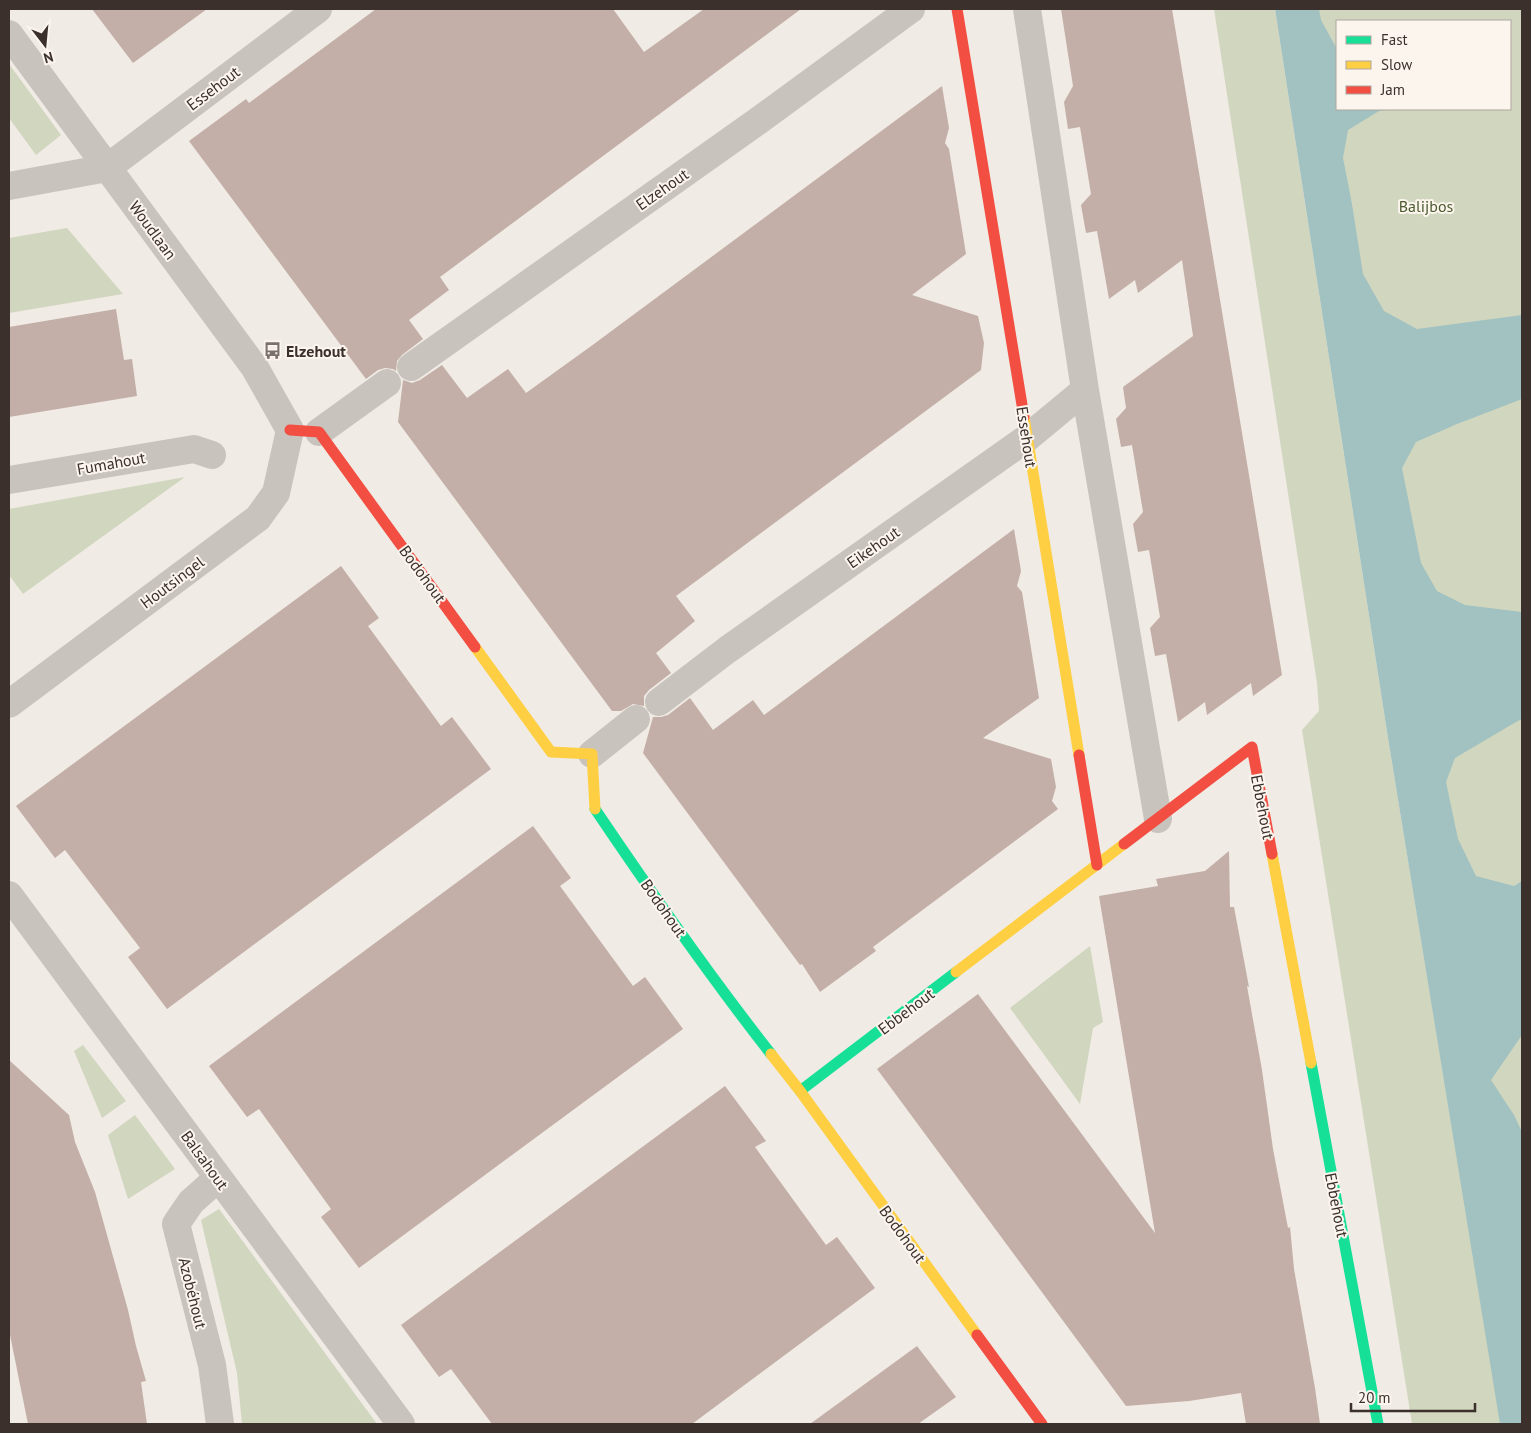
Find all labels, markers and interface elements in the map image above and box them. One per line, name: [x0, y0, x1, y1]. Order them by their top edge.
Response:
north arrow: [20, 20, 70, 70]
legend: [1336, 20, 1511, 110]
text: Fast: [1381, 30, 1408, 49]
text: N: [42, 48, 55, 67]
text: Slow: [1381, 55, 1412, 74]
street label: Essehout: [182, 61, 244, 115]
text: Jam: [1380, 80, 1405, 99]
street label: Elzehout: [632, 163, 693, 214]
park label: Balijbos: [1399, 196, 1453, 216]
street label: Woudlaan: [125, 197, 181, 263]
bus stop icon: Elzehout: [262, 341, 282, 361]
place label: Elzehout: [286, 341, 346, 361]
street label: Essehout: [1012, 405, 1042, 470]
street label: Fumahout: [75, 447, 147, 479]
street label: Eikehout: [843, 521, 904, 572]
street label: Bodohout: [395, 541, 451, 607]
street label: Houtsingel: [136, 551, 208, 612]
street label: Ebbehout: [1247, 773, 1279, 842]
street label: Bodohout: [637, 875, 692, 941]
street label: Ebbehout: [874, 983, 939, 1039]
street label: Balsahout: [177, 1127, 233, 1194]
street label: Ebbehout: [1321, 1171, 1353, 1240]
street label: Bodohout: [875, 1201, 931, 1267]
street label: Azobéhout: [175, 1255, 212, 1331]
scale bar: [1351, 1380, 1475, 1412]
text: 20 m: [1358, 1388, 1391, 1407]

